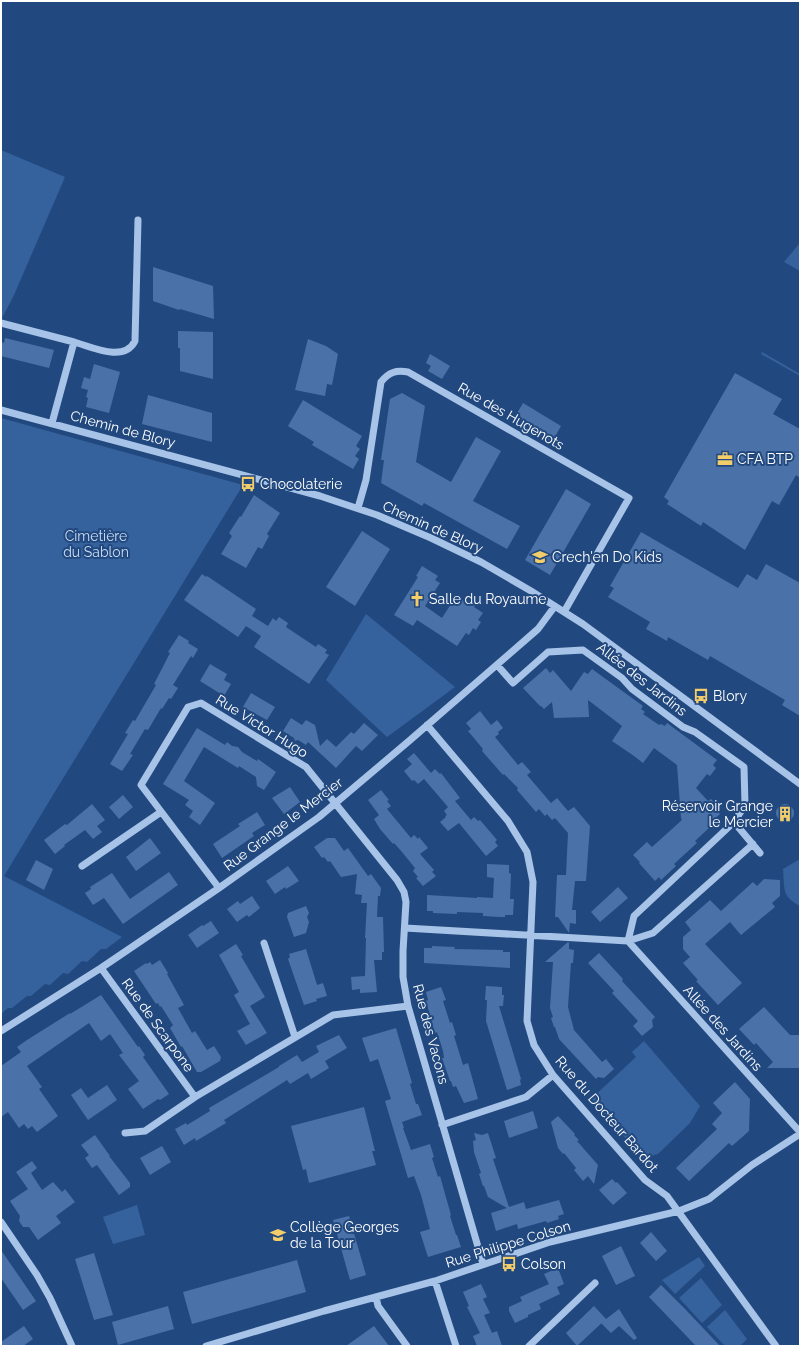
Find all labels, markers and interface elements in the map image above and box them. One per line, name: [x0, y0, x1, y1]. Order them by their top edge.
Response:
street label: Rue des Hugenots: [455, 379, 567, 453]
street label: Chemin de Blory: [69, 407, 178, 451]
office icon: CFA BTP: [716, 450, 734, 468]
place label: CFA BTP: [737, 451, 793, 467]
bus stop icon: Chocolaterie: [239, 475, 257, 493]
place label: Chocolaterie: [260, 476, 342, 492]
street label: Chemin de Blory: [380, 498, 486, 556]
park label: Cimetière du Sablon: [63, 528, 129, 560]
school or university icon: Crech'en Do Kids: [531, 548, 549, 566]
place label: Crech'en Do Kids: [552, 549, 662, 565]
church icon: Salle du Royaume: [408, 590, 426, 608]
place label: Salle du Royaume: [429, 591, 547, 607]
street label: Allée des Jardins: [594, 639, 690, 719]
bus stop icon: Blory: [692, 687, 710, 705]
place label: Blory: [713, 688, 747, 704]
street label: Rue Victor Hugo: [213, 691, 311, 761]
street label: Rue Grange le Mercier: [220, 774, 346, 874]
place label: Réservoir Grange le Mercier: [662, 798, 773, 830]
building icon: Réservoir Grange le Mercier: [776, 805, 794, 823]
street label: Rue de Scarpone: [119, 975, 197, 1075]
street label: Rue des Vacons: [410, 982, 452, 1086]
street label: Allée des Jardins: [680, 982, 766, 1074]
street label: Rue du Docteur Bardot: [552, 1053, 662, 1175]
street label: Rue Philippe Colson: [443, 1217, 573, 1271]
place label: Collège Georges de la Tour: [290, 1219, 399, 1251]
school or university icon: Collège Georges de la Tour: [269, 1226, 287, 1244]
bus stop icon: Colson: [500, 1255, 518, 1273]
place label: Colson: [521, 1256, 566, 1272]

